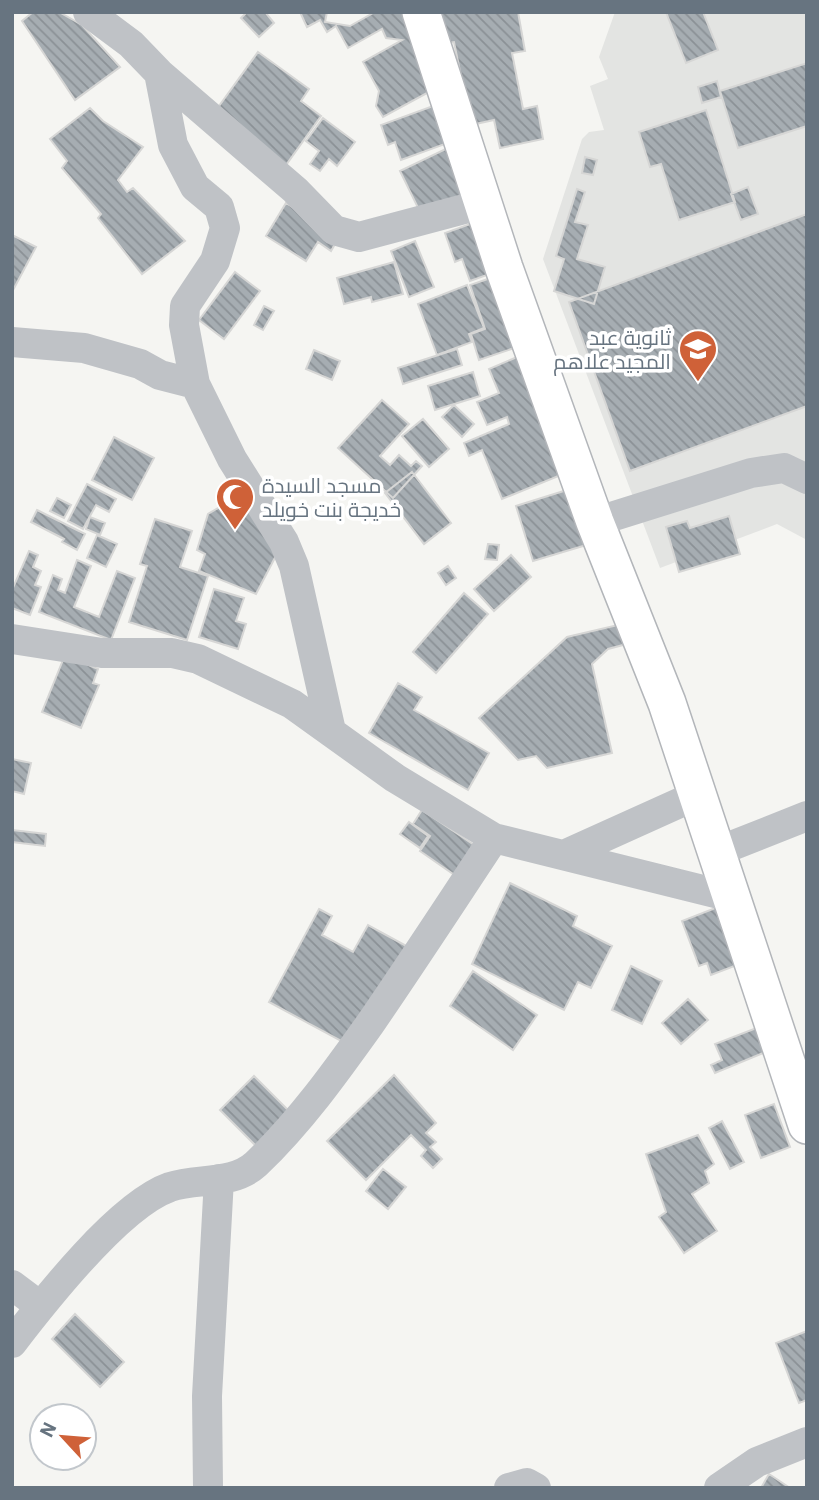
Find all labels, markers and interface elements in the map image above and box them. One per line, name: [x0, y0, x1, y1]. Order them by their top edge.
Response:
place label: ثانوية عبد المجيد علاهم: [553, 323, 671, 376]
school or university icon: ثانوية عبد المجيد علاهم: [677, 328, 719, 383]
place label: مسجد السيدة خديجة بنت خويلد: [262, 471, 401, 523]
mosque icon: مسجد السيدة خديجة بنت خويلد: [214, 476, 256, 531]
north arrow: [28, 1402, 98, 1472]
text: N: [34, 1418, 62, 1441]

